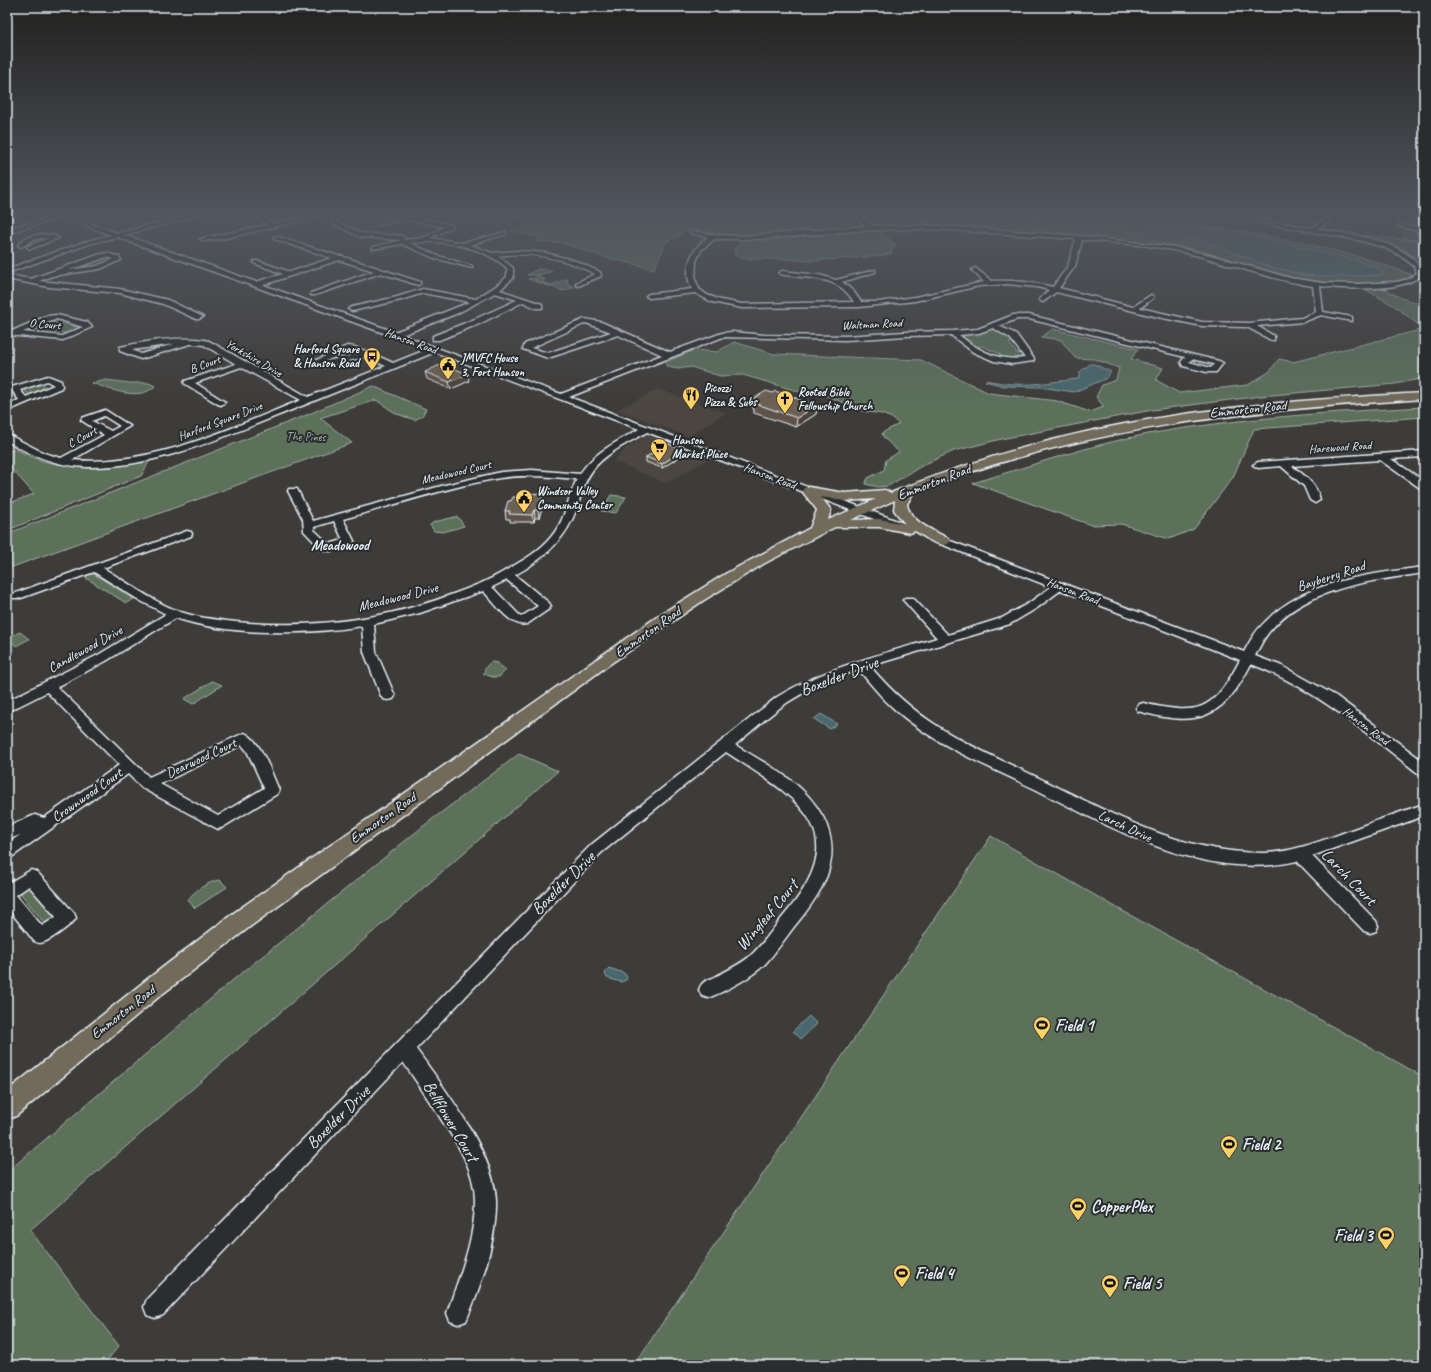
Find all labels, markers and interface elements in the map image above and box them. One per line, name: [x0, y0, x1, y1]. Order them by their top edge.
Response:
street label: Waltman Road: [841, 314, 905, 334]
street label: O Court: [29, 315, 62, 333]
street label: Hanson Road: [383, 324, 442, 359]
street label: Yorkshire Drive: [223, 335, 286, 381]
place label: Harford Square & Hanson Road: [294, 341, 361, 371]
bus stop icon: Harford Square & Hanson Road: [362, 346, 382, 371]
place label: JMVFC House 3, Fort Hanson: [460, 350, 524, 380]
street label: B Court: [187, 351, 224, 377]
public building icon: JMVFC House 3, Fort Hanson: [438, 355, 458, 380]
place label: Picozzi Pizza & Subs: [704, 380, 758, 410]
place label: Rooted Bible Fellowship Church: [798, 384, 874, 414]
restaurant icon: Picozzi Pizza & Subs: [681, 385, 701, 410]
church icon: Rooted Bible Fellowship Church: [775, 389, 795, 414]
street label: Emmorton Road: [1209, 396, 1290, 421]
street label: Harford Square Drive: [176, 397, 265, 444]
street label: C Court: [64, 422, 100, 452]
park label: The Pines: [286, 429, 327, 445]
place label: Hanson Market Place: [672, 432, 728, 462]
supermarket icon: Hanson Market Place: [649, 437, 669, 462]
street label: Harewood Road: [1308, 437, 1374, 457]
street label: Meadowood Court: [419, 456, 494, 488]
street label: Hanson Road: [742, 459, 800, 494]
street label: Emmorton Road: [895, 459, 975, 504]
place label: Windsor Valley Community Center: [537, 483, 614, 513]
public building icon: Windsor Valley Community Center: [514, 488, 534, 513]
district label: Meadowood: [311, 536, 372, 555]
street label: Bayberry Road: [1295, 556, 1370, 595]
street label: Hanson Road: [1045, 574, 1103, 609]
street label: Meadowood Drive: [356, 579, 441, 615]
street label: Emmorton Road: [612, 602, 686, 661]
street label: Candlewood Drive: [45, 621, 126, 676]
street label: Boxelder Drive: [797, 651, 882, 700]
street label: Hanson Road: [1339, 703, 1394, 750]
street label: Dearwood Court: [163, 734, 240, 782]
street label: Crownwood Court: [48, 764, 127, 826]
street label: Emmorton Road: [347, 788, 421, 847]
street label: Larch Drive: [1096, 806, 1156, 846]
street label: Larch Court: [1317, 844, 1383, 911]
street label: Boxelder Drive: [527, 846, 600, 919]
street label: Wingleaf Court: [731, 873, 804, 955]
street label: Emmorton Road: [87, 980, 161, 1042]
sports icon: Field 1: [1032, 1015, 1052, 1040]
place label: Field 1: [1055, 1015, 1096, 1036]
street label: Bellflower Court: [419, 1077, 485, 1167]
street label: Boxelder Drive: [302, 1080, 375, 1153]
sports icon: Field 2: [1219, 1134, 1239, 1159]
place label: Field 2: [1242, 1134, 1282, 1155]
sports icon: CopperPlex: [1068, 1196, 1088, 1221]
place label: CopperPlex: [1091, 1196, 1155, 1217]
place label: Field 3: [1334, 1225, 1374, 1246]
sports icon: Field 3: [1376, 1225, 1396, 1250]
sports icon: Field 4: [892, 1263, 912, 1288]
place label: Field 4: [915, 1263, 956, 1284]
sports icon: Field 5: [1100, 1273, 1120, 1298]
place label: Field 5: [1123, 1273, 1163, 1294]

